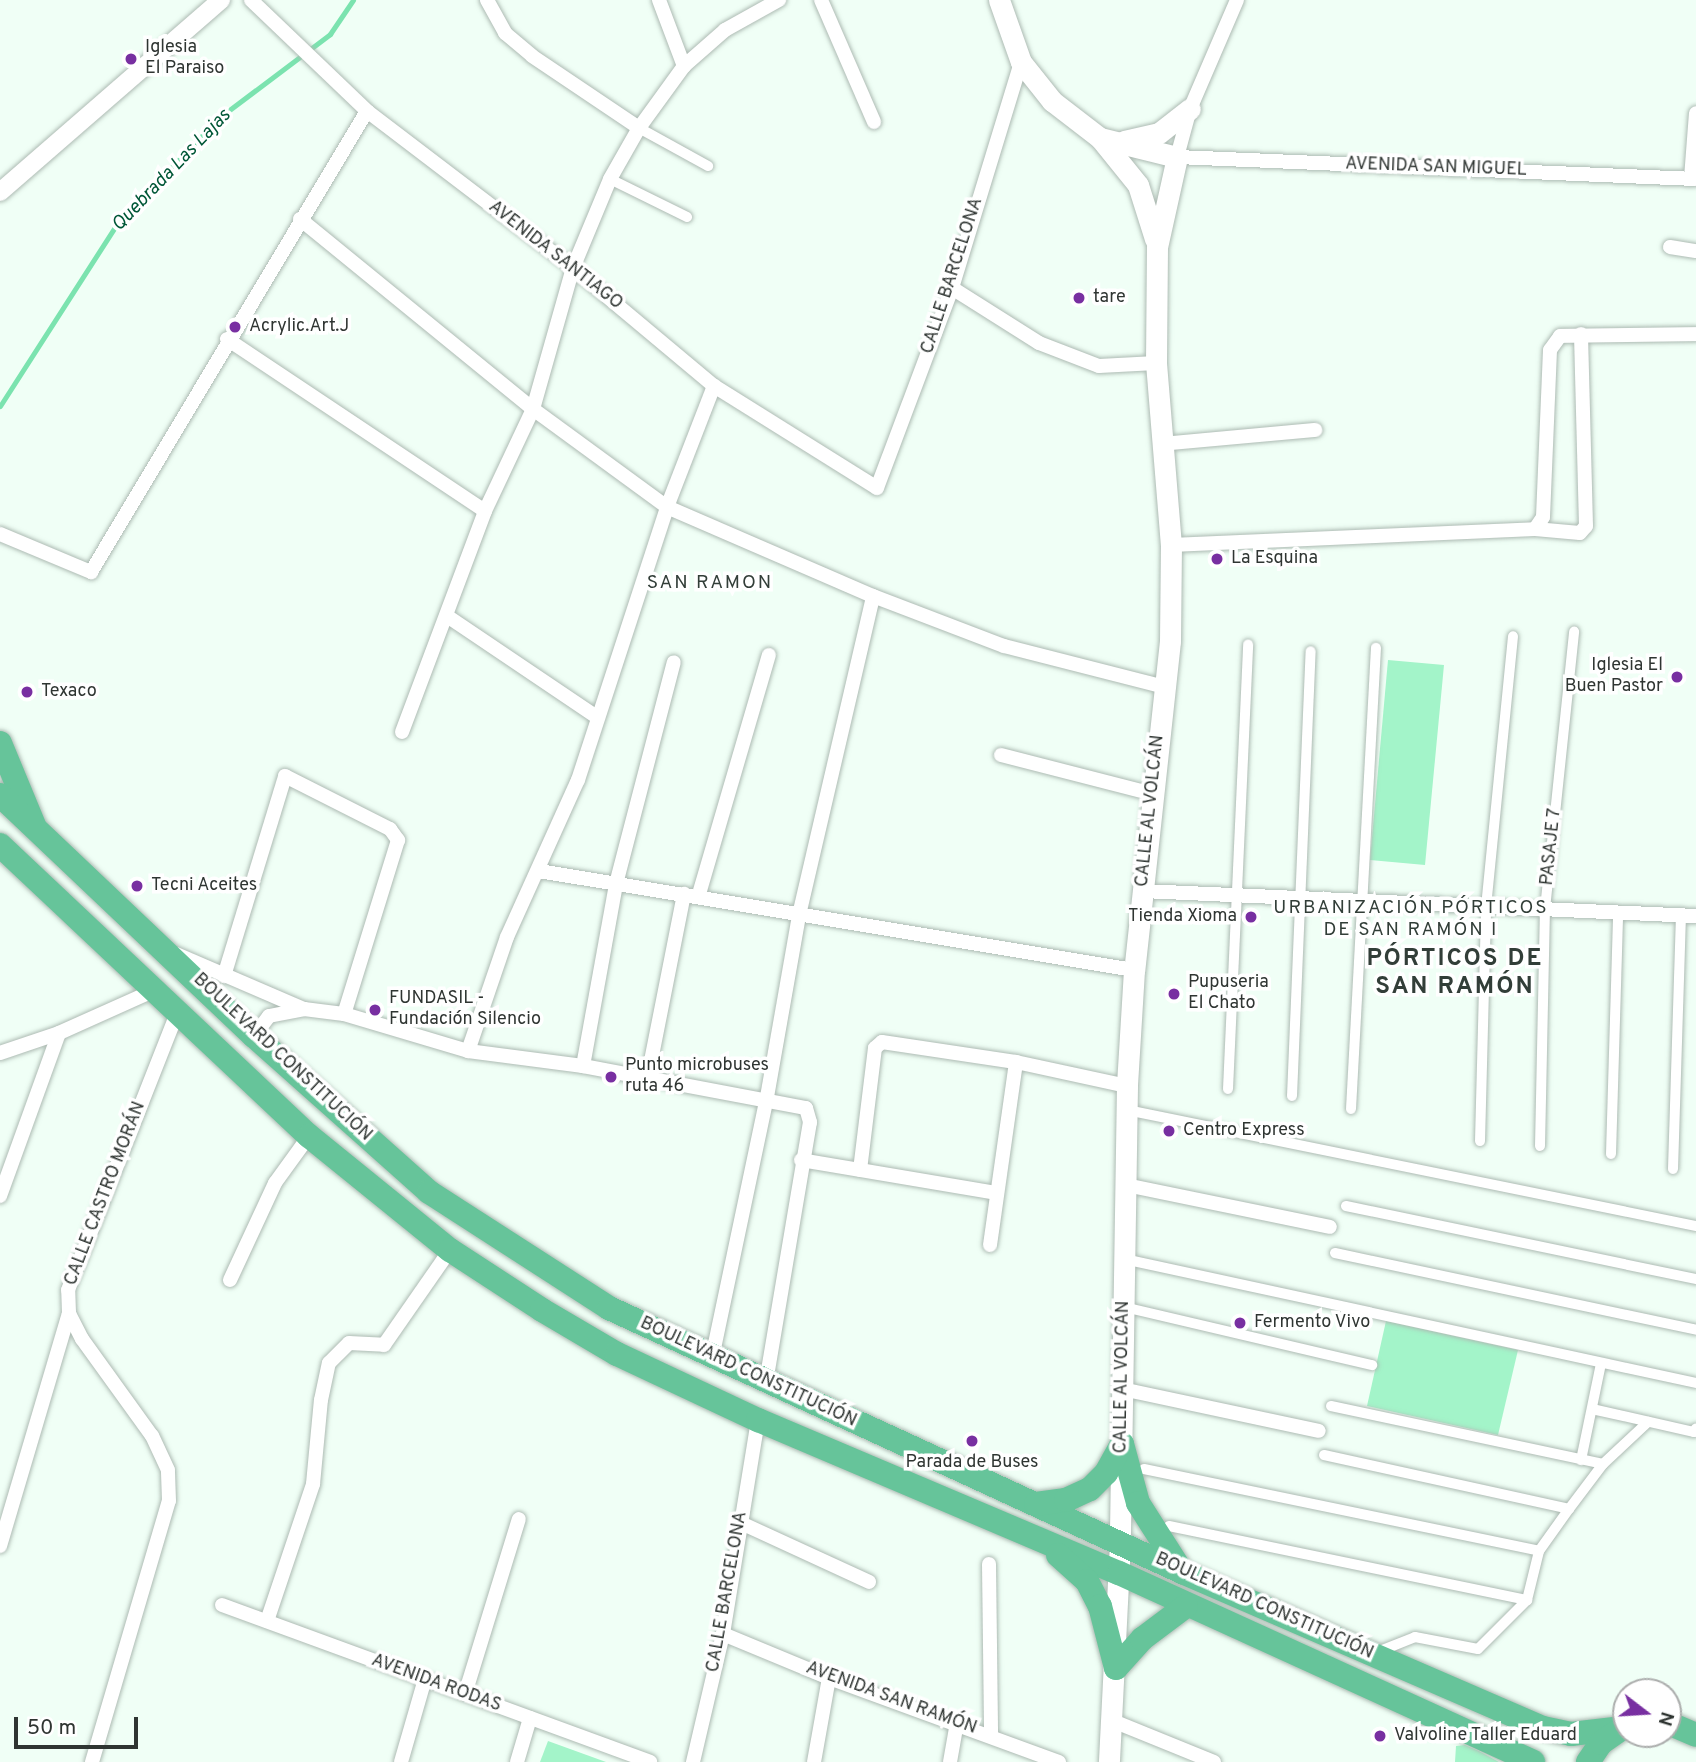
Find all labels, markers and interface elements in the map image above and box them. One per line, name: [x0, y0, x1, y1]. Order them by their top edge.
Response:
place label: Iglesia El Paraiso: [145, 38, 224, 80]
marker: Iglesia El Paraiso: [123, 51, 139, 67]
water label: Quebrada Las Lajas: [108, 105, 236, 237]
street label: AVENIDA SAN MIGUEL: [1345, 154, 1527, 182]
street label: CALLE BARCELONA: [918, 195, 988, 357]
street label: AVENIDA SANTIAGO: [483, 197, 627, 315]
place label: tare: [1093, 287, 1126, 309]
marker: tare: [1071, 290, 1087, 306]
place label: Acrylic.Art.J: [249, 316, 349, 338]
marker: Acrylic.Art.J: [227, 319, 243, 335]
place label: La Esquina: [1231, 548, 1318, 570]
marker: La Esquina: [1209, 551, 1225, 567]
district label: SAN RAMON: [648, 573, 772, 595]
place label: Iglesia El Buen Pastor: [1565, 656, 1663, 698]
marker: Iglesia El Buen Pastor: [1669, 669, 1685, 685]
place label: Texaco: [41, 681, 97, 703]
marker: Texaco: [19, 684, 35, 700]
street label: CALLE AL VOLCÁN: [1132, 733, 1170, 889]
street label: PASAJE 7: [1537, 807, 1567, 887]
place label: Tecni Aceites: [151, 875, 258, 897]
marker: Tecni Aceites: [129, 878, 145, 894]
district label: URBANIZACIÓN PÓRTICOS DE SAN RAMÓN I: [1276, 898, 1546, 942]
place label: Tienda Xioma: [1128, 906, 1237, 928]
marker: Tienda Xioma: [1243, 909, 1259, 925]
district label: PÓRTICOS DE SAN RAMÓN: [1368, 946, 1542, 1002]
street label: BOULEVARD CONSTITUCIÓN: [188, 969, 376, 1147]
place label: Pupuseria El Chato: [1188, 973, 1269, 1016]
marker: Pupuseria El Chato: [1166, 986, 1182, 1002]
place label: FUNDASIL - Fundación Silencio: [389, 989, 541, 1032]
marker: FUNDASIL - Fundación Silencio: [367, 1002, 383, 1018]
place label: Punto microbuses ruta 46: [625, 1056, 769, 1098]
marker: Punto microbuses ruta 46: [603, 1069, 619, 1085]
street label: CALLE CASTRO MORÁN: [61, 1099, 151, 1289]
place label: Centro Express: [1183, 1120, 1305, 1142]
marker: Centro Express: [1161, 1123, 1177, 1139]
street label: CALLE AL VOLCÁN: [1111, 1300, 1135, 1454]
place label: Fermento Vivo: [1254, 1312, 1371, 1334]
street label: BOULEVARD CONSTITUCIÓN: [636, 1313, 860, 1433]
marker: Fermento Vivo: [1232, 1315, 1248, 1331]
marker: Parada de Buses: [964, 1433, 980, 1449]
place label: Parada de Buses: [905, 1452, 1039, 1474]
street label: CALLE BARCELONA: [703, 1510, 753, 1674]
street label: BOULEVARD CONSTITUCIÓN: [1152, 1549, 1376, 1665]
street label: AVENIDA RODAS: [368, 1650, 504, 1718]
street label: AVENIDA SAN RAMÓN: [802, 1658, 980, 1740]
north arrow: [1612, 1678, 1682, 1748]
scale bar: [18, 1702, 142, 1746]
text: N: [1652, 1709, 1679, 1729]
text: 50 m: [27, 1715, 76, 1742]
place label: Valvoline Taller Eduard: [1394, 1725, 1578, 1747]
marker: Valvoline Taller Eduard: [1372, 1728, 1388, 1744]

